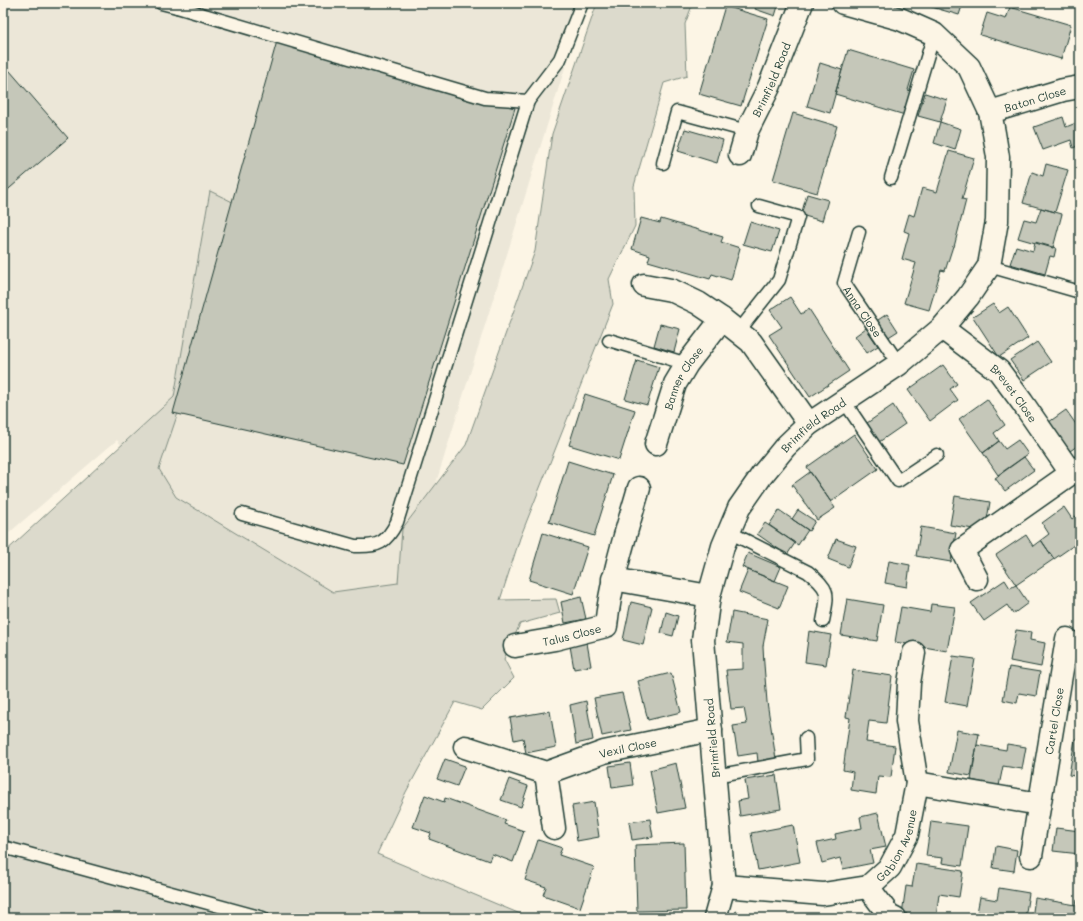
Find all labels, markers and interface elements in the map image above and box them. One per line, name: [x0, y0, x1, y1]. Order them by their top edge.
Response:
street label: Brimfield Road: [748, 40, 793, 119]
street label: Baton Close: [1002, 82, 1068, 115]
street label: Anna Close: [840, 282, 886, 340]
street label: Banner Close: [660, 342, 706, 412]
street label: Brevet Close: [988, 360, 1041, 425]
street label: Brimfield Road: [777, 394, 849, 455]
street label: Talus Close: [541, 620, 603, 649]
street label: Cartel Close: [1040, 686, 1066, 755]
street label: Brimfield Road: [701, 698, 723, 778]
street label: Vexil Close: [597, 734, 658, 761]
street label: Gabion Avenue: [872, 808, 919, 884]

